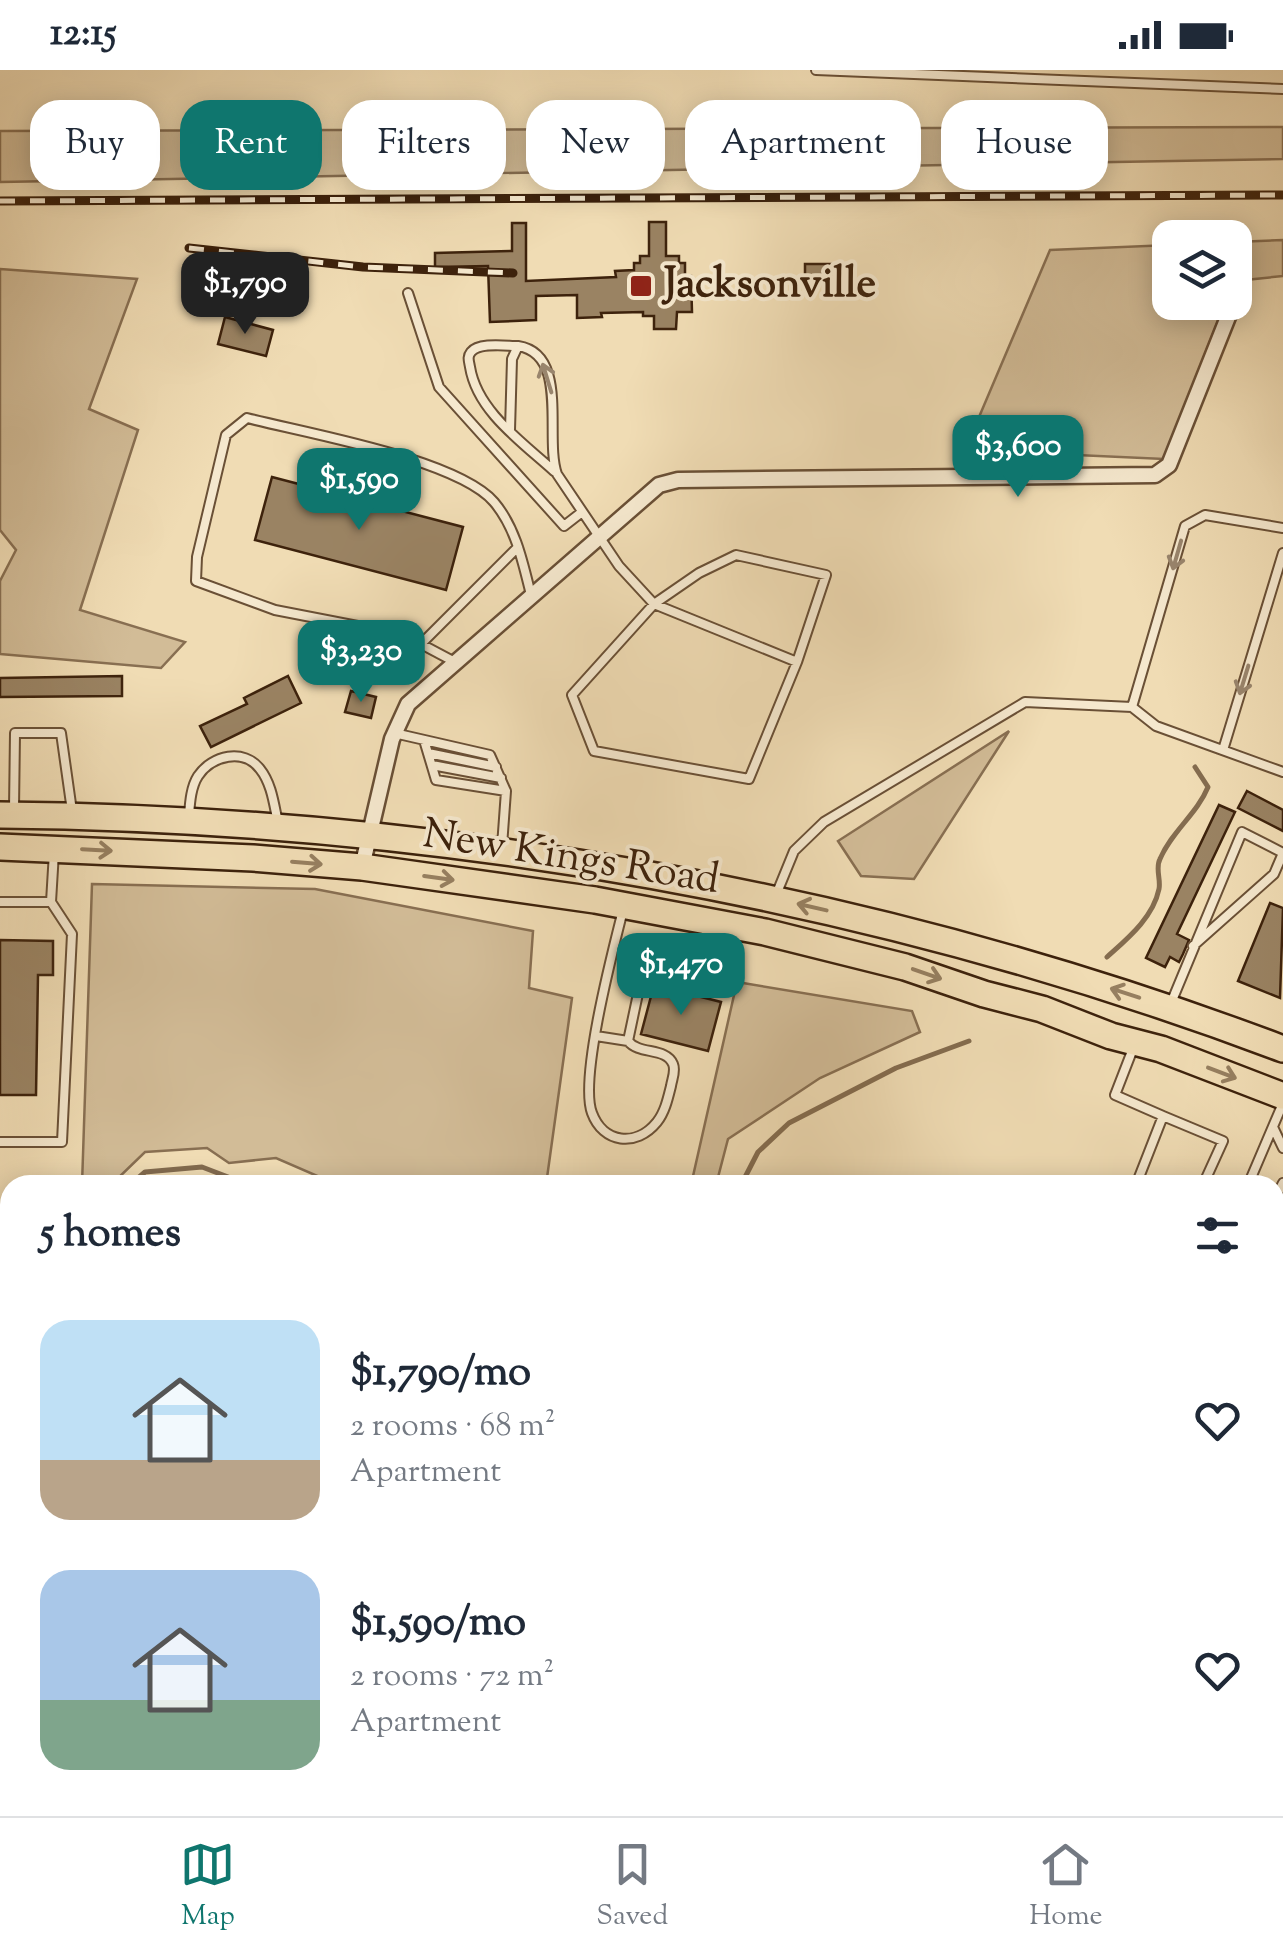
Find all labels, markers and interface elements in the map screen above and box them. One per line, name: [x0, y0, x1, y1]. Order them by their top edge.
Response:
text: 12:15: [50, 8, 117, 62]
chip: Buy: [30, 100, 160, 190]
chip: Rent: [180, 100, 322, 190]
chip: Filters: [342, 100, 506, 190]
chip: New: [526, 100, 665, 190]
chip: Apartment: [685, 100, 921, 190]
chip: House: [941, 100, 1108, 190]
map controls: [1152, 220, 1252, 320]
button: layers: [1152, 220, 1252, 320]
pin: $1,790: [164, 252, 326, 337]
place label: Jacksonville: [661, 256, 876, 316]
text: $1,790: [203, 261, 287, 307]
marker: Jacksonville: [628, 273, 654, 299]
one-way arrow: [537, 363, 555, 395]
pin: $3,600: [937, 415, 1099, 500]
text: $3,600: [974, 424, 1062, 470]
pin: $1,590: [278, 448, 440, 533]
text: $1,590: [319, 457, 399, 503]
one-way arrow: [1166, 539, 1185, 571]
pin: $3,230: [280, 620, 442, 705]
text: $3,230: [320, 629, 402, 675]
one-way arrow: [1234, 664, 1252, 695]
street label: New Kings Road: [418, 806, 724, 912]
one-way arrow: [81, 841, 113, 860]
one-way arrow: [291, 853, 323, 872]
one-way arrow: [423, 869, 455, 887]
one-way arrow: [797, 897, 829, 915]
pin: $1,470: [600, 933, 762, 1018]
text: $1,470: [639, 942, 723, 988]
one-way arrow: [910, 967, 942, 985]
one-way arrow: [1110, 983, 1142, 1001]
one-way arrow: [1206, 1065, 1237, 1083]
text: 5 homes: [40, 1205, 181, 1265]
icon: filters: [1190, 1208, 1245, 1263]
text: $1,790/mo: [350, 1344, 531, 1404]
icon: home: [120, 1360, 240, 1480]
icon: heart: [1190, 1393, 1245, 1448]
text: 2 rooms · 68 m²: [350, 1404, 556, 1450]
text: Apartment: [350, 1450, 501, 1496]
text: $1,590/mo: [350, 1594, 526, 1654]
icon: home: [120, 1610, 240, 1730]
icon: heart: [1190, 1643, 1245, 1698]
text: 2 rooms · 72 m²: [350, 1654, 554, 1700]
text: Apartment: [350, 1700, 501, 1746]
tab: Map: [180, 1837, 235, 1937]
tab: Saved: [596, 1837, 668, 1937]
tab: Home: [1029, 1837, 1103, 1937]

